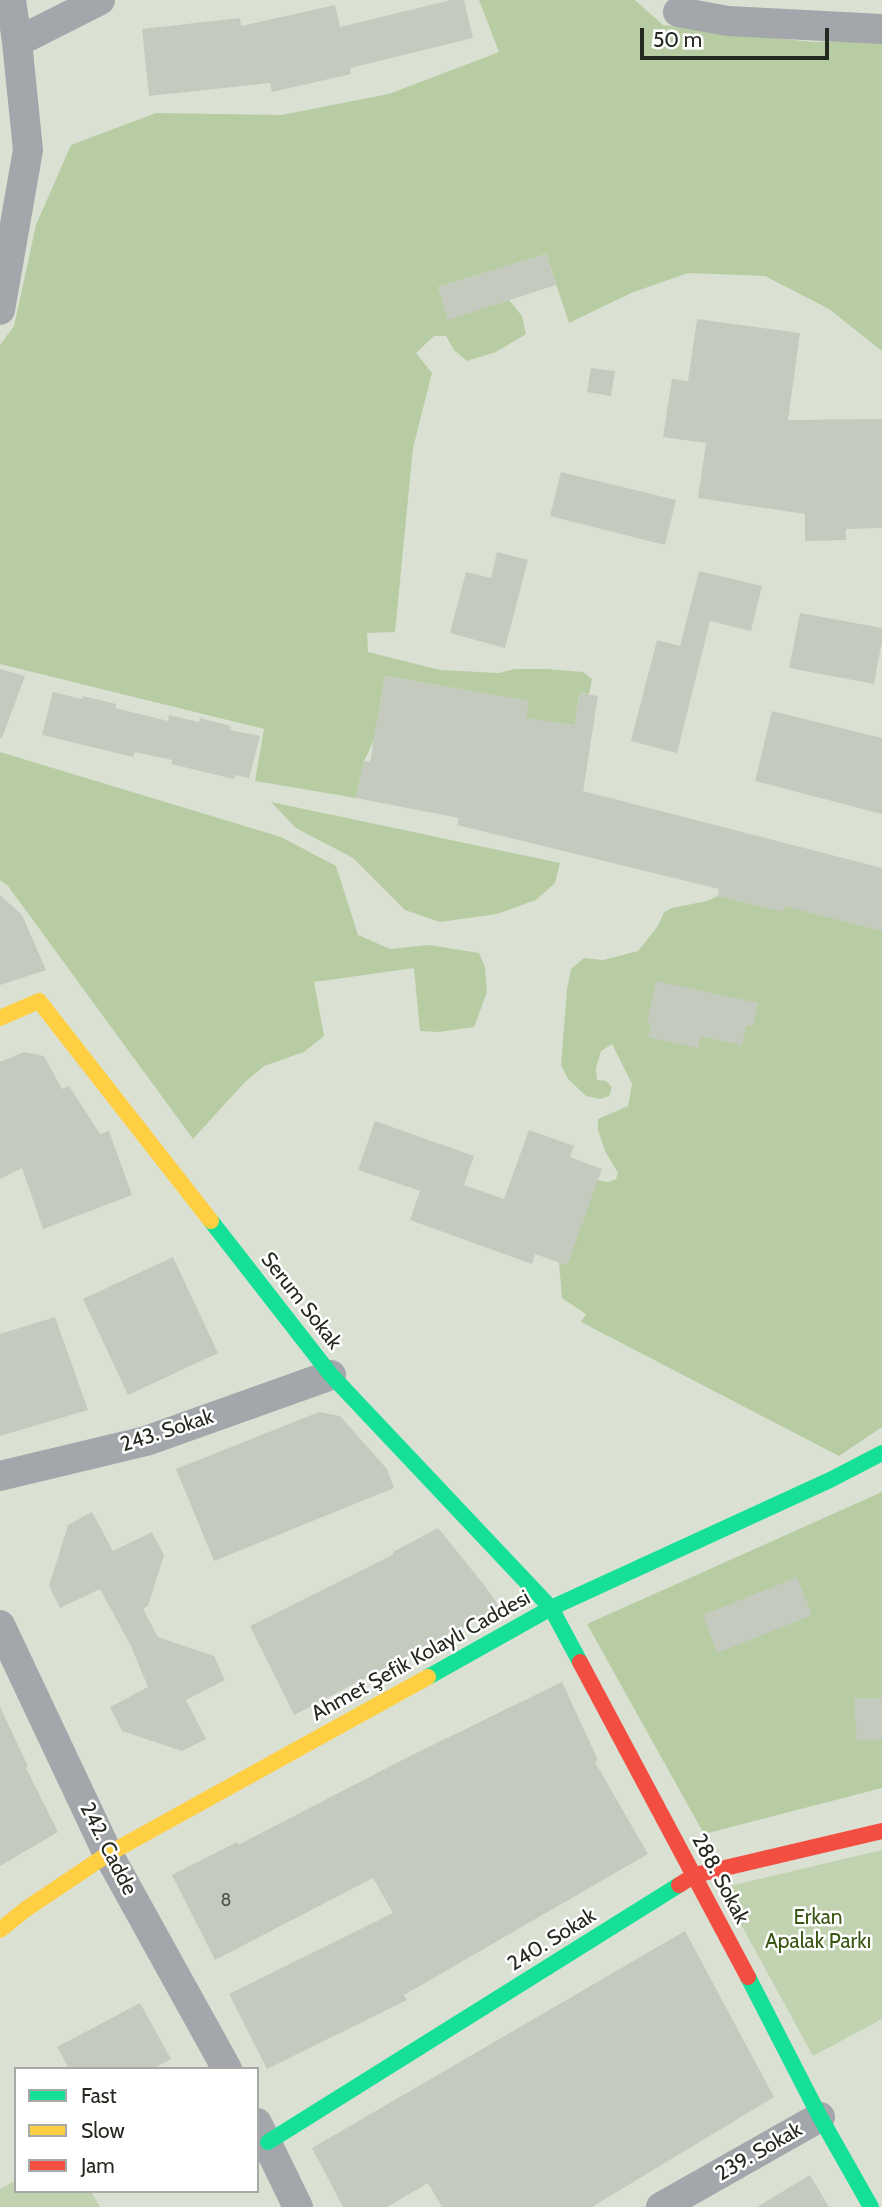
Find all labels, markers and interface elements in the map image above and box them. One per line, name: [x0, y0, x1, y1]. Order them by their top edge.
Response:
scale bar: [644, 14, 833, 58]
text: 50 m: [653, 27, 702, 52]
street label: Serum Sokak: [255, 1247, 347, 1355]
street label: 243. Sokak: [117, 1404, 217, 1458]
street label: Ahmet Şefik Kolaylı Caddesi: [307, 1585, 535, 1727]
street label: 242. Cadde: [74, 1799, 142, 1899]
street label: 288. Sokak: [686, 1830, 754, 1928]
house number: 8: [221, 1890, 231, 1912]
street label: 240. Sokak: [503, 1903, 601, 1977]
park label: Erkan Apalak Parkı: [765, 1905, 871, 1955]
legend: [14, 2067, 259, 2193]
text: Fast: [81, 2083, 117, 2108]
street label: 239. Sokak: [711, 2117, 807, 2187]
text: Slow: [81, 2118, 125, 2143]
text: Jam: [81, 2153, 115, 2178]

